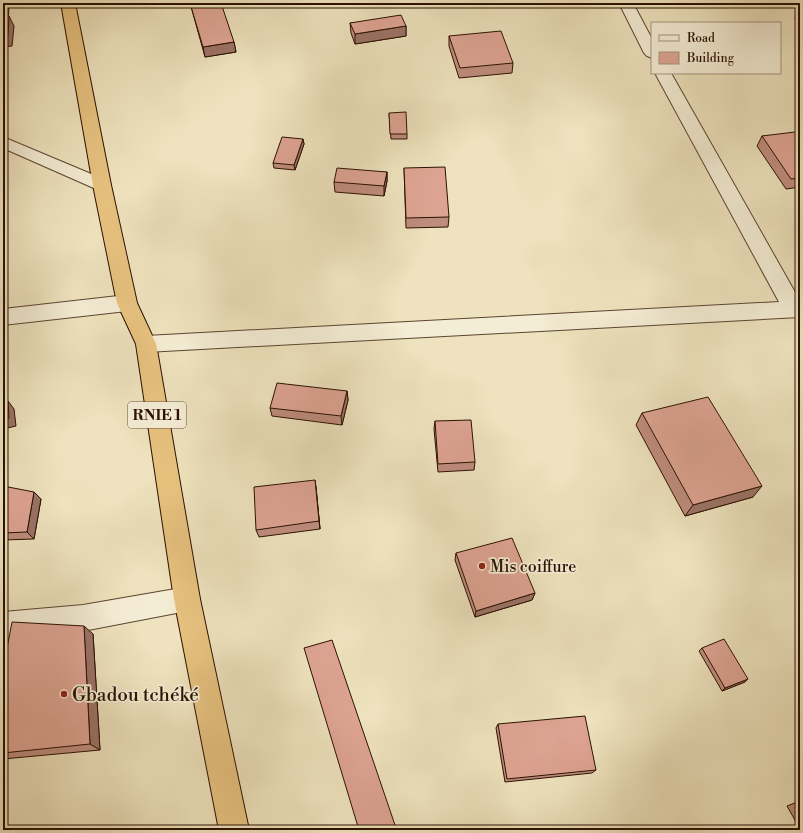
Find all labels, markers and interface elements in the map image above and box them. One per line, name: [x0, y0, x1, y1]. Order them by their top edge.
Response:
legend: [651, 22, 781, 74]
text: Road: [687, 31, 715, 46]
text: Building: [686, 51, 735, 66]
road number: RNIE 1: [128, 402, 186, 428]
place label: Mis coiffure: [490, 557, 576, 577]
marker: Mis coiffure: [477, 561, 487, 571]
place label: Gbadou tchéké: [72, 683, 199, 707]
marker: Gbadou tchéké: [59, 689, 69, 699]

